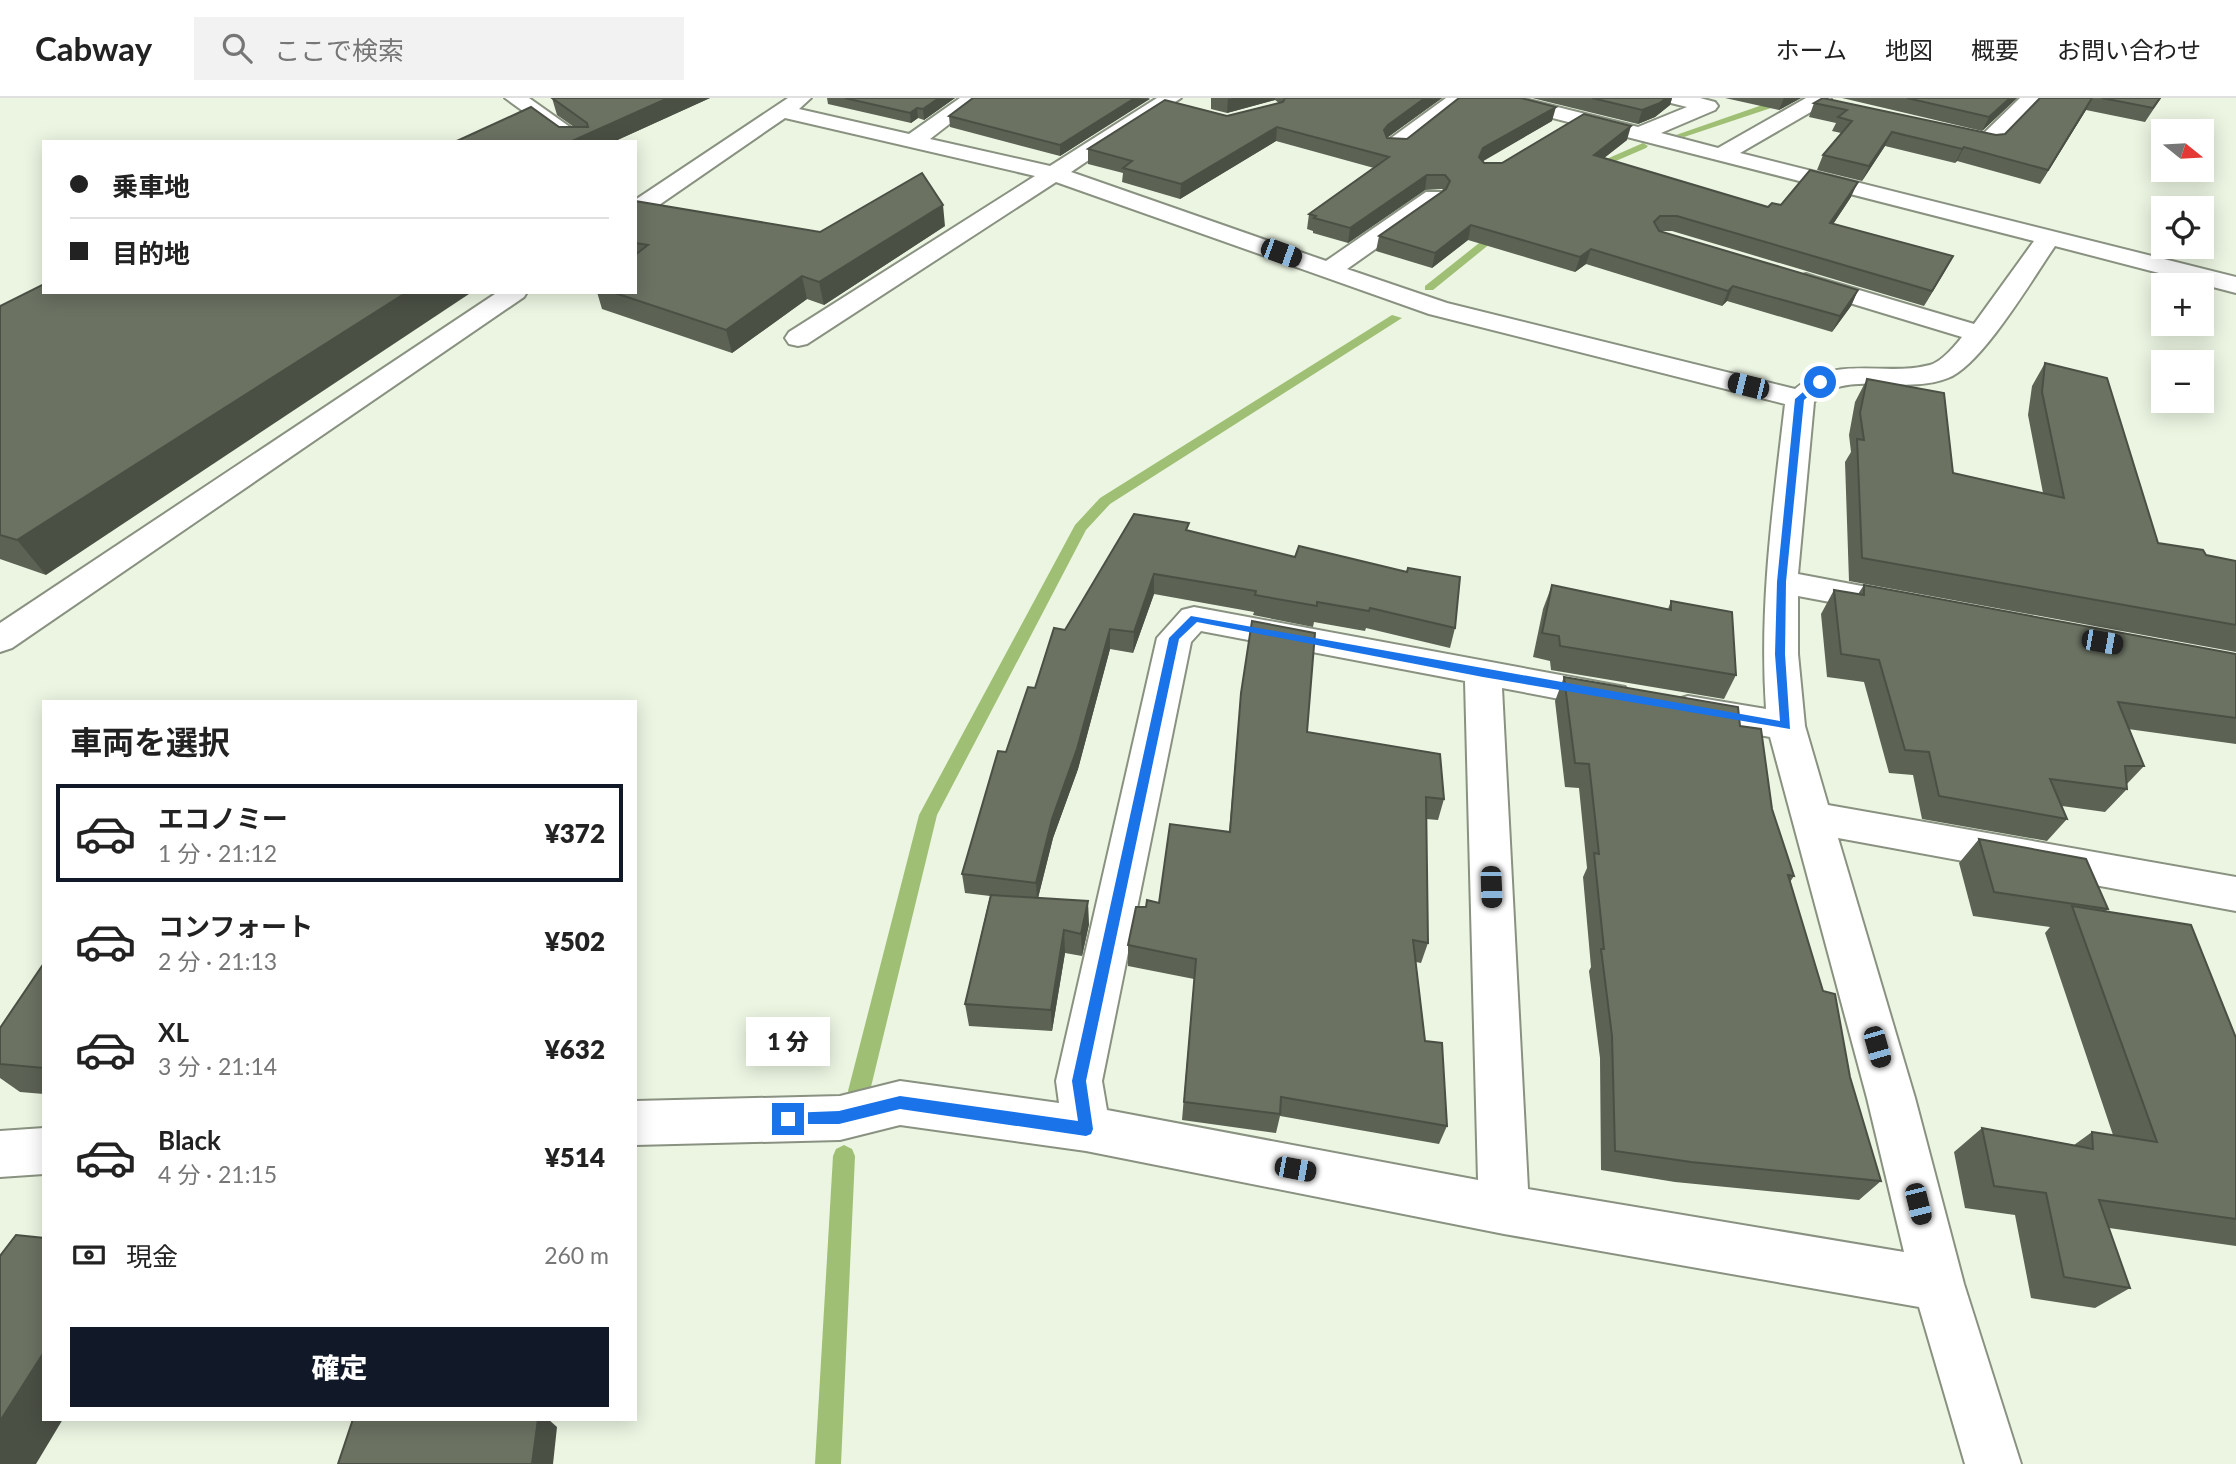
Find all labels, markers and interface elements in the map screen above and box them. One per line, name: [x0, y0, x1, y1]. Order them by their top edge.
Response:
search box: [194, 17, 684, 80]
text: Cabway: [35, 28, 152, 68]
icon: search: [218, 29, 256, 67]
text: ここで検索: [274, 34, 404, 66]
text: ホーム: [1776, 35, 1847, 64]
text: 地図: [1885, 35, 1933, 64]
text: 概要: [1971, 35, 2019, 64]
text: お問い合わせ: [2057, 35, 2201, 64]
north arrow: [2151, 119, 2214, 182]
map controls: [2151, 119, 2214, 413]
text: 乗車地: [112, 170, 190, 202]
button: locate: [2151, 196, 2214, 259]
car: [1258, 236, 1305, 270]
text: 目的地: [112, 237, 190, 269]
button: +: [2151, 273, 2214, 336]
button: −: [2151, 350, 2214, 413]
route start: [1804, 366, 1836, 398]
car: [1726, 371, 1771, 401]
car: [2080, 628, 2125, 656]
text: 車両を選択: [70, 722, 230, 761]
icon: car: [74, 802, 137, 865]
text: エコノミー: [158, 802, 288, 834]
text: ¥372: [545, 817, 605, 849]
text: 1 分 · 21:12: [158, 839, 277, 867]
car: [1480, 866, 1503, 908]
icon: car: [74, 910, 137, 973]
text: コンフォート: [158, 910, 313, 942]
text: ¥502: [545, 925, 605, 957]
text: 2 分 · 21:13: [158, 947, 277, 975]
text: XL: [158, 1016, 189, 1048]
icon: car: [74, 1018, 137, 1081]
callout: 1 分: [746, 1018, 830, 1066]
car: [1862, 1024, 1893, 1070]
text: 1 分: [767, 1027, 809, 1055]
text: ¥632: [545, 1033, 605, 1065]
text: 3 分 · 21:14: [158, 1052, 277, 1080]
route end: [772, 1103, 804, 1135]
text: Black: [158, 1124, 221, 1156]
icon: car: [74, 1126, 137, 1189]
text: ¥514: [545, 1141, 605, 1173]
car: [1273, 1155, 1318, 1183]
text: 4 分 · 21:15: [158, 1160, 277, 1188]
car: [1903, 1181, 1934, 1227]
icon: cash: [70, 1236, 108, 1274]
text: 現金: [126, 1240, 178, 1272]
text: 260 m: [544, 1241, 609, 1269]
button: 確定: [70, 1327, 609, 1407]

